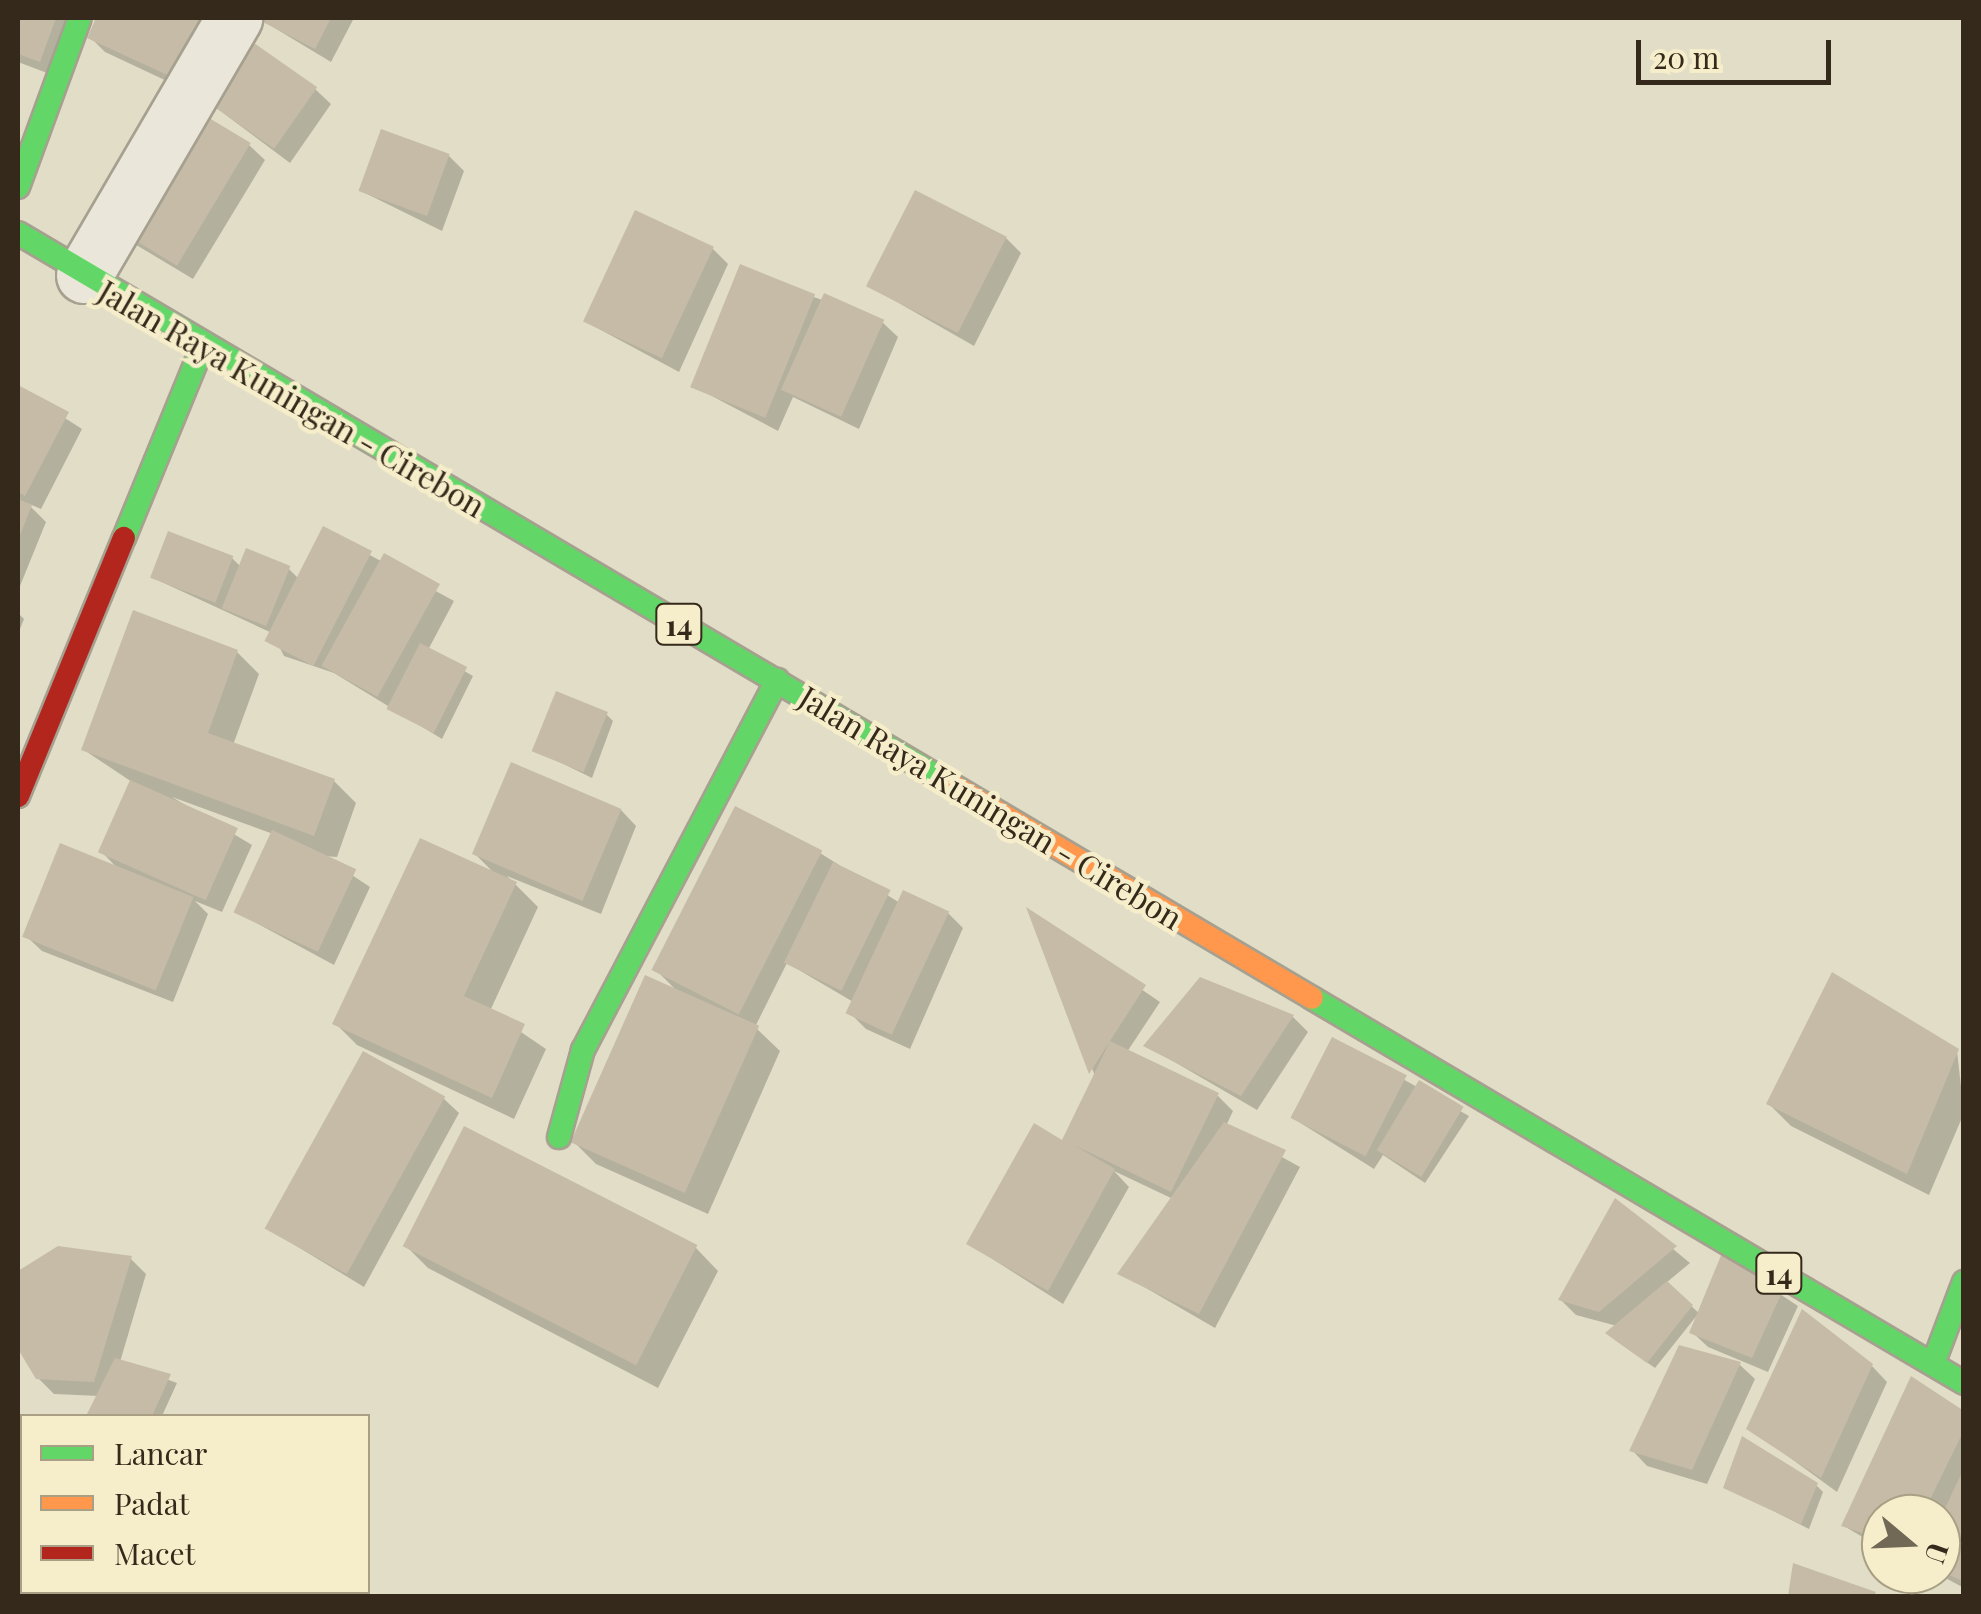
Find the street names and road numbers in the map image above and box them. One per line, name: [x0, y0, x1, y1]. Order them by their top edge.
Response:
street label: Jalan Raya Kuningan - Cirebon: [92, 271, 492, 525]
road number: 14: [654, 599, 704, 649]
street label: Jalan Raya Kuningan - Cirebon: [792, 677, 1190, 937]
road number: 14: [1754, 1248, 1804, 1298]

